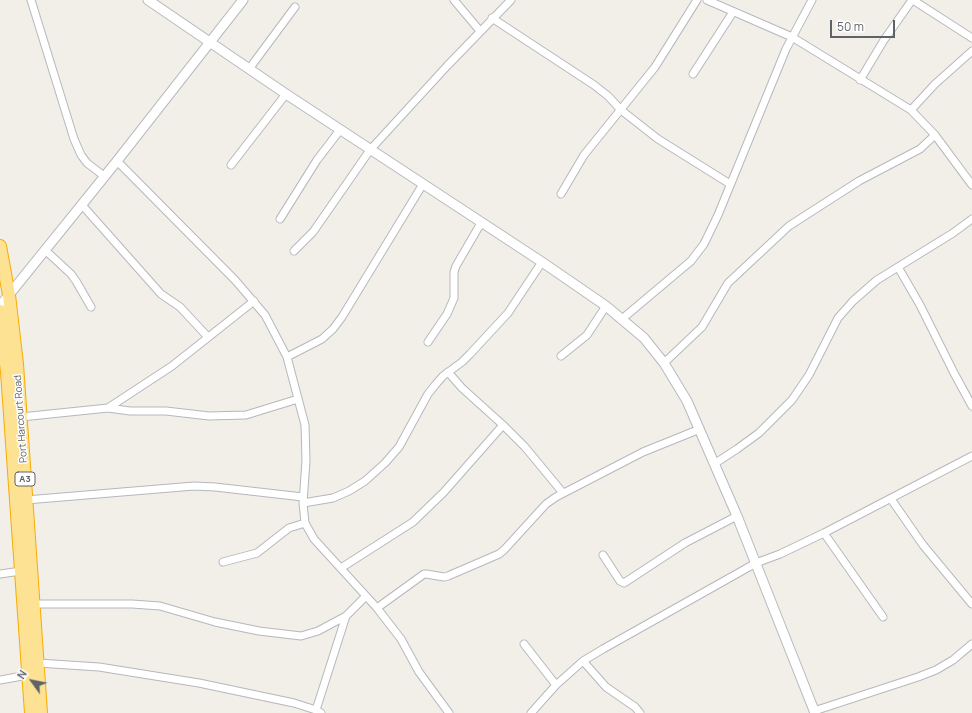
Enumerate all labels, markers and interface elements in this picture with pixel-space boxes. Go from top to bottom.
scale bar [832,12,897,38]
text: 50 m [837,18,864,35]
street label: Port Harcourt Road [12,375,30,463]
road number: A3 [15,472,35,486]
north arrow [12,661,52,701]
text: N [13,667,30,682]

